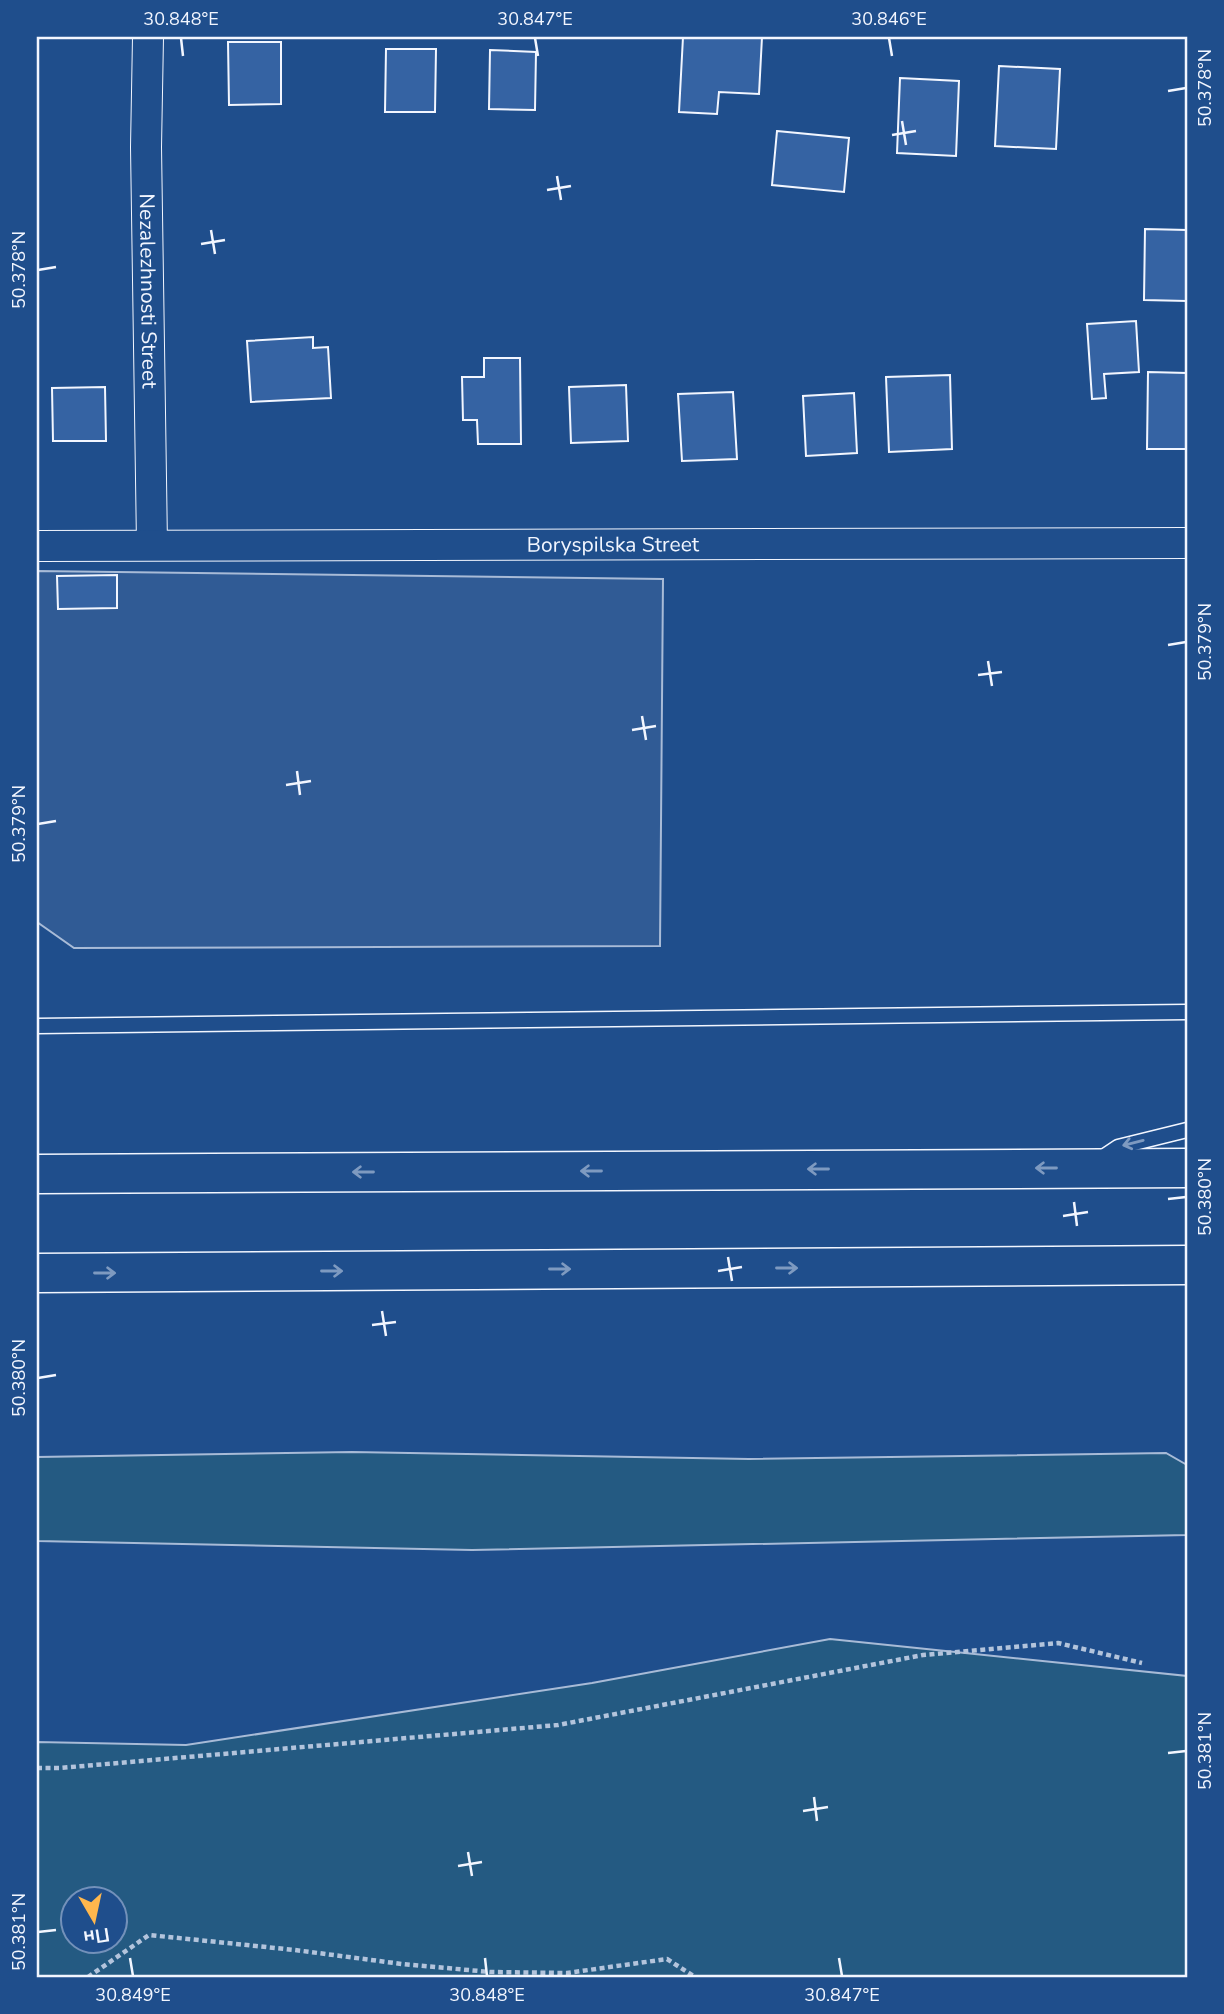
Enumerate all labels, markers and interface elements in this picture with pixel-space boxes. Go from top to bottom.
text: 30.848°E [143,7,219,31]
text: 30.847°E [497,7,573,31]
text: 30.846°E [851,7,927,31]
text: 50.378°N [1193,49,1217,127]
street label: Nezalezhnosti Street [133,193,164,389]
text: 50.378°N [7,231,31,309]
street label: Boryspilska Street [527,530,700,559]
text: 50.379°N [1193,603,1217,681]
text: 50.379°N [7,785,31,863]
one-way arrow [1122,1137,1145,1150]
text: 50.380°N [1193,1158,1217,1236]
one-way arrow [1034,1161,1057,1175]
one-way arrow [807,1162,830,1176]
one-way arrow [579,1164,602,1178]
one-way arrow [352,1165,375,1179]
one-way arrow [776,1261,799,1275]
one-way arrow [548,1262,571,1276]
one-way arrow [321,1264,344,1278]
one-way arrow [93,1266,116,1280]
text: 50.380°N [7,1339,31,1417]
text: 50.381°N [1193,1712,1217,1790]
north arrow [60,1884,130,1954]
text: 50.381°N [7,1893,31,1971]
text: Пн [82,1921,111,1951]
text: 30.849°E [95,1983,171,2007]
text: 30.848°E [449,1983,525,2007]
text: 30.847°E [804,1983,880,2007]

